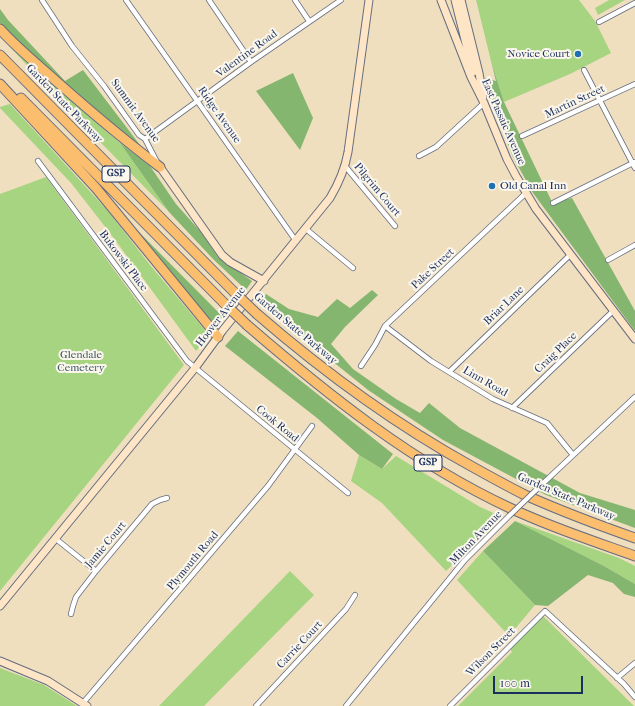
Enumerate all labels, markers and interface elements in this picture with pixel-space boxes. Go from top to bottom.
street label: Valentine Road [214,27,280,81]
place label: Novice Court [507,47,570,61]
marker: Novice Court [573,49,583,59]
street label: Garden State Parkway [23,62,105,146]
street label: Summit Avenue [108,77,162,145]
street label: East Passaic Avenue [478,77,528,167]
street label: Martin Street [543,82,607,122]
street label: Ridge Avenue [195,84,243,146]
street label: Pilgrim Court [351,160,403,220]
road number: GSP [102,166,130,182]
place label: Old Canal Inn [500,179,566,193]
marker: Old Canal Inn [487,181,497,191]
street label: Bukowski Place [96,228,150,294]
street label: Pake Street [409,246,457,292]
street label: Hoover Avenue [193,284,249,350]
street label: Briar Lane [481,284,527,328]
street label: Garden State Parkway [251,290,339,368]
street label: Craig Place [532,330,580,376]
park label: Glendale Cemetery [57,348,105,374]
street label: Linn Road [460,364,510,400]
street label: Cook Road [253,403,301,445]
road number: GSP [414,455,442,471]
street label: Garden State Parkway [515,470,617,524]
street label: Milton Avenue [447,508,505,568]
street label: Jamie Court [83,519,129,571]
street label: Plymouth Road [164,529,222,593]
street label: Carrie Court [275,618,325,672]
street label: Wilson Street [464,625,518,679]
scale bar [495,668,585,694]
text: 100 m [500,676,530,690]

